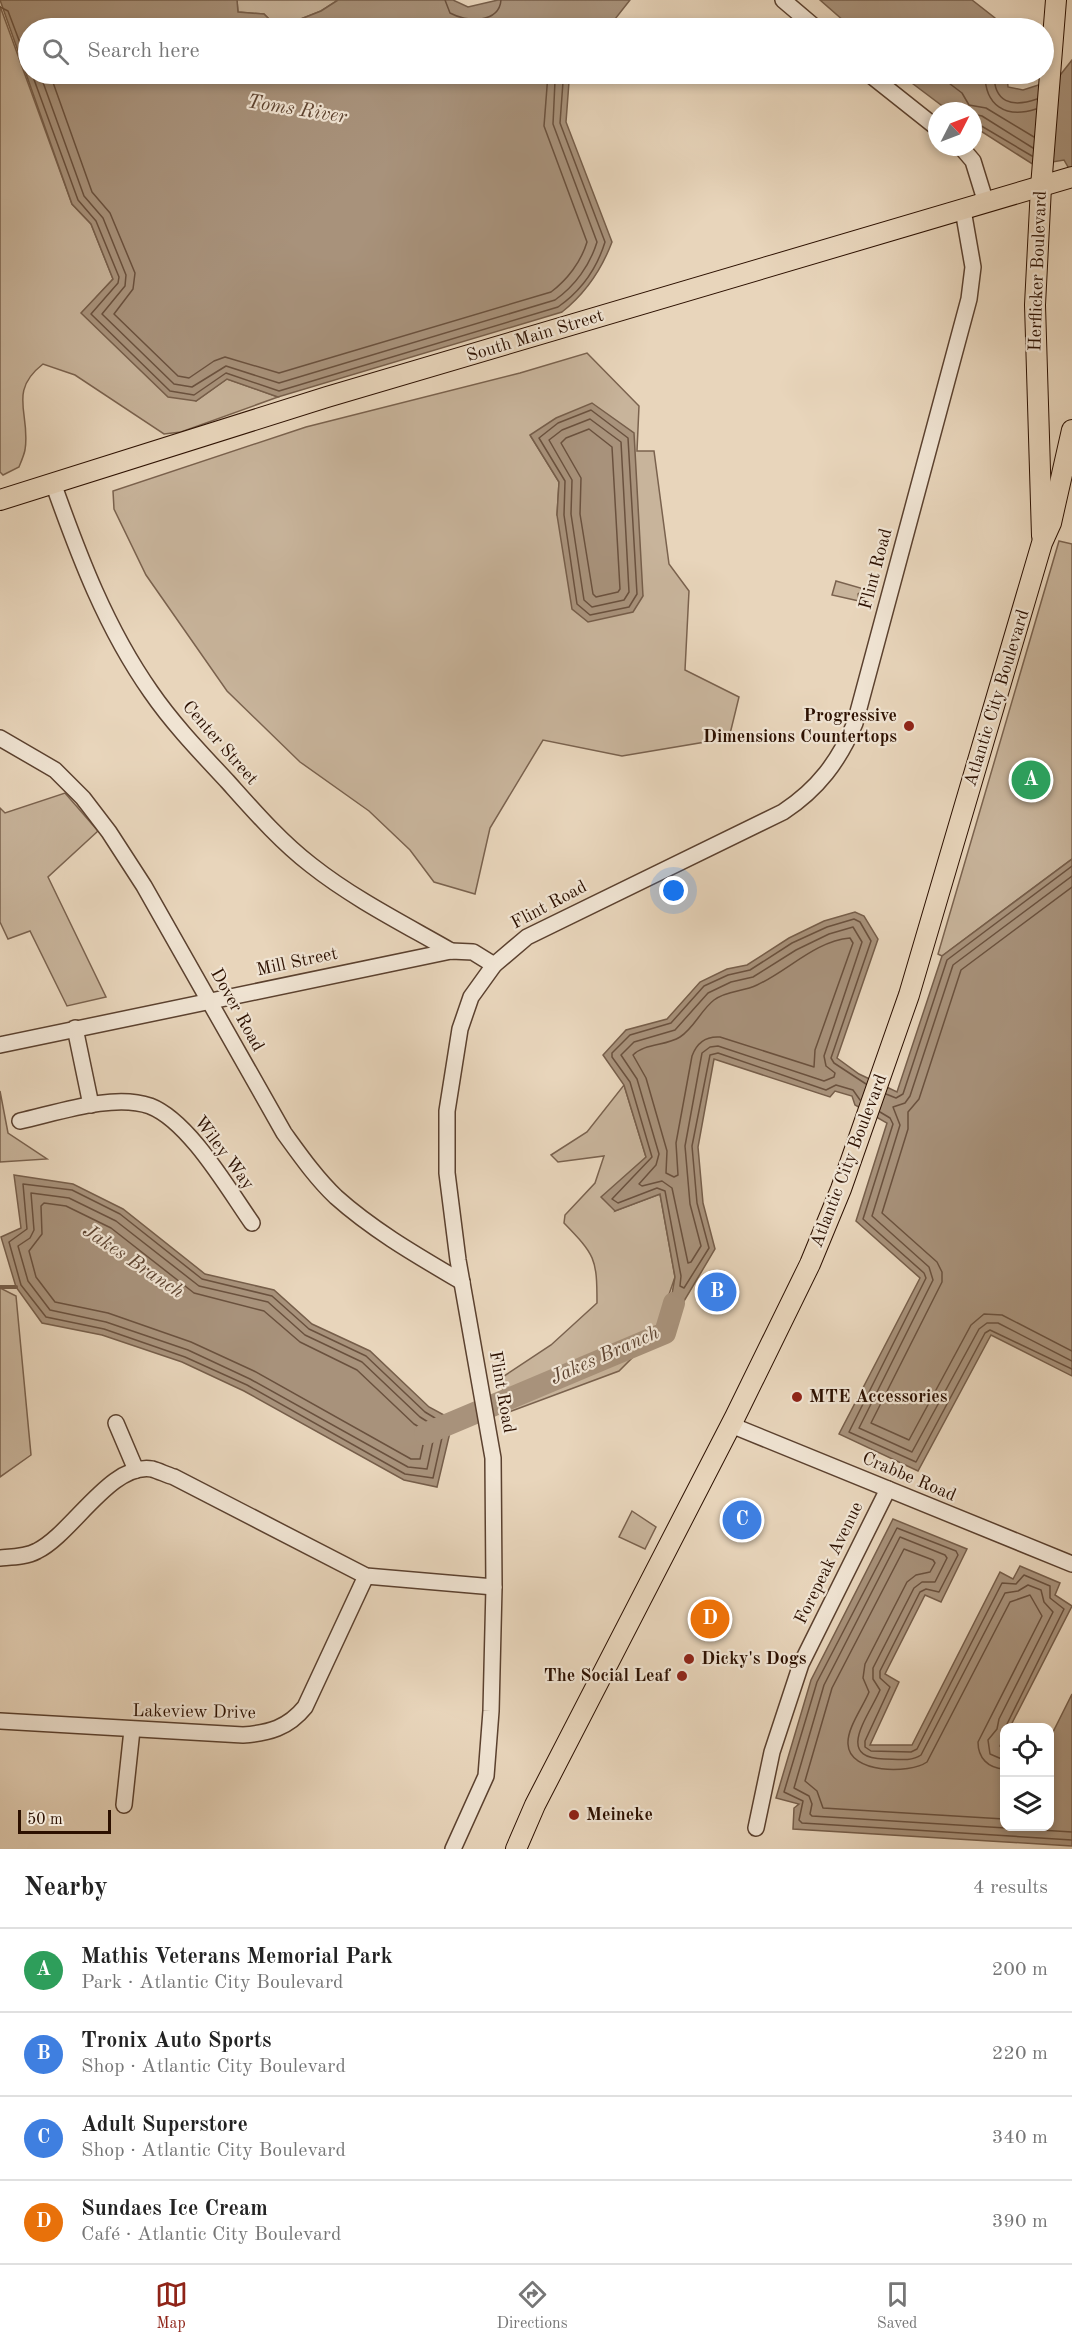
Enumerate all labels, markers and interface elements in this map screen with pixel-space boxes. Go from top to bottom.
search box [18,18,1054,84]
icon: search [39,35,72,68]
text: Search here [87,40,200,62]
water label: Toms River [246,92,349,128]
north arrow [928,102,982,156]
street label: Herflicker Boulevard [1026,190,1050,352]
street label: South Main Street [464,307,606,365]
street label: Flint Road [857,527,895,611]
street label: Atlantic City Boulevard [960,607,1034,789]
street label: Center Street [179,698,261,788]
place label: Progressive Dimensions Countertops [703,707,897,746]
marker: Progressive Dimensions Countertops [902,719,916,733]
pin: A [1012,758,1050,802]
your location [659,876,688,905]
street label: Flint Road [508,878,590,932]
street label: Mill Street [255,945,339,979]
street label: Dover Road [207,966,267,1054]
street label: Atlantic City Boulevard [808,1072,890,1250]
street label: Wiley Way [191,1113,258,1193]
water label: Jakes Branch [79,1221,187,1303]
pin: B [698,1270,736,1314]
water label: Jakes Branch [548,1323,662,1389]
street label: Flint Road [486,1350,518,1434]
place label: MTE Accessories [809,1388,948,1406]
marker: MTE Accessories [790,1390,804,1404]
street label: Crabbe Road [859,1449,959,1505]
pin: C [722,1498,762,1543]
street label: Forepeak Avenue [792,1499,866,1627]
pin: D [690,1596,730,1642]
place label: Dicky's Dogs [701,1650,807,1668]
marker: Dicky's Dogs [682,1652,696,1666]
place label: The Social Leaf [544,1667,672,1685]
marker: The Social Leaf [675,1669,689,1683]
street label: Lakeview Drive [132,1702,256,1722]
map controls [1000,1723,1054,1831]
button: locate [1000,1723,1054,1777]
button: layers [1000,1777,1054,1831]
place label: Meineke [586,1806,653,1824]
scale bar [18,1807,111,1834]
marker: Meineke [567,1808,581,1822]
text: 50 m [27,1812,63,1828]
text: Nearby [24,1875,108,1901]
text: 4 results [973,1878,1048,1898]
text: Mathis Veterans Memorial Park [81,1946,393,1968]
text: A [36,1960,51,1980]
text: 200 m [992,1960,1048,1980]
text: Park · Atlantic City Boulevard [81,1973,344,1993]
text: Tronix Auto Sports [81,2030,271,2052]
text: B [36,2044,51,2064]
text: 220 m [992,2044,1048,2064]
text: Shop · Atlantic City Boulevard [81,2057,346,2077]
text: Adult Superstore [81,2114,248,2136]
text: C [37,2128,50,2148]
text: 340 m [992,2128,1048,2148]
text: Shop · Atlantic City Boulevard [81,2141,346,2161]
text: Sundaes Ice Cream [81,2198,268,2220]
text: D [36,2212,51,2232]
text: 390 m [992,2212,1048,2232]
text: Café · Atlantic City Boulevard [81,2225,341,2245]
tab: Map [155,2278,188,2334]
tab: Directions [497,2278,568,2334]
tab: Saved [877,2278,917,2334]

